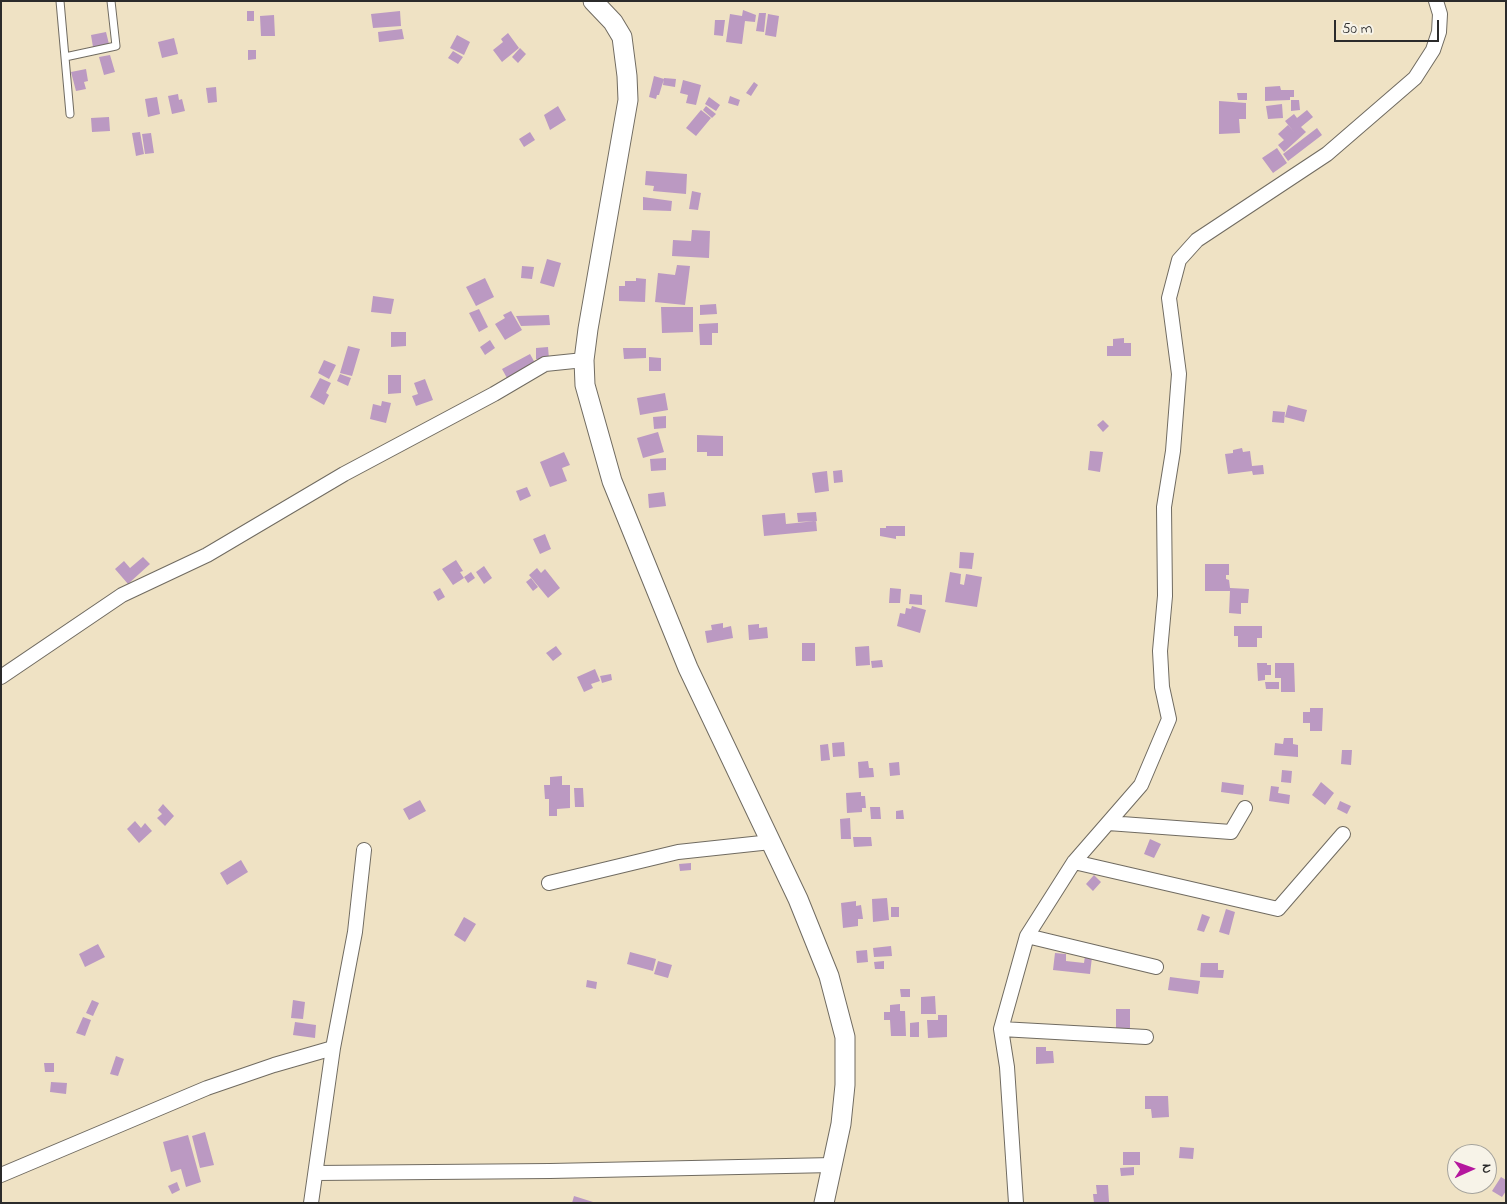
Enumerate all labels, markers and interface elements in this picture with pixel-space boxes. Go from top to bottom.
scale bar [1337,10,1442,42]
text: 50 m [1342,18,1372,40]
north arrow [1447,1144,1497,1194]
text: N [1476,1163,1497,1174]

